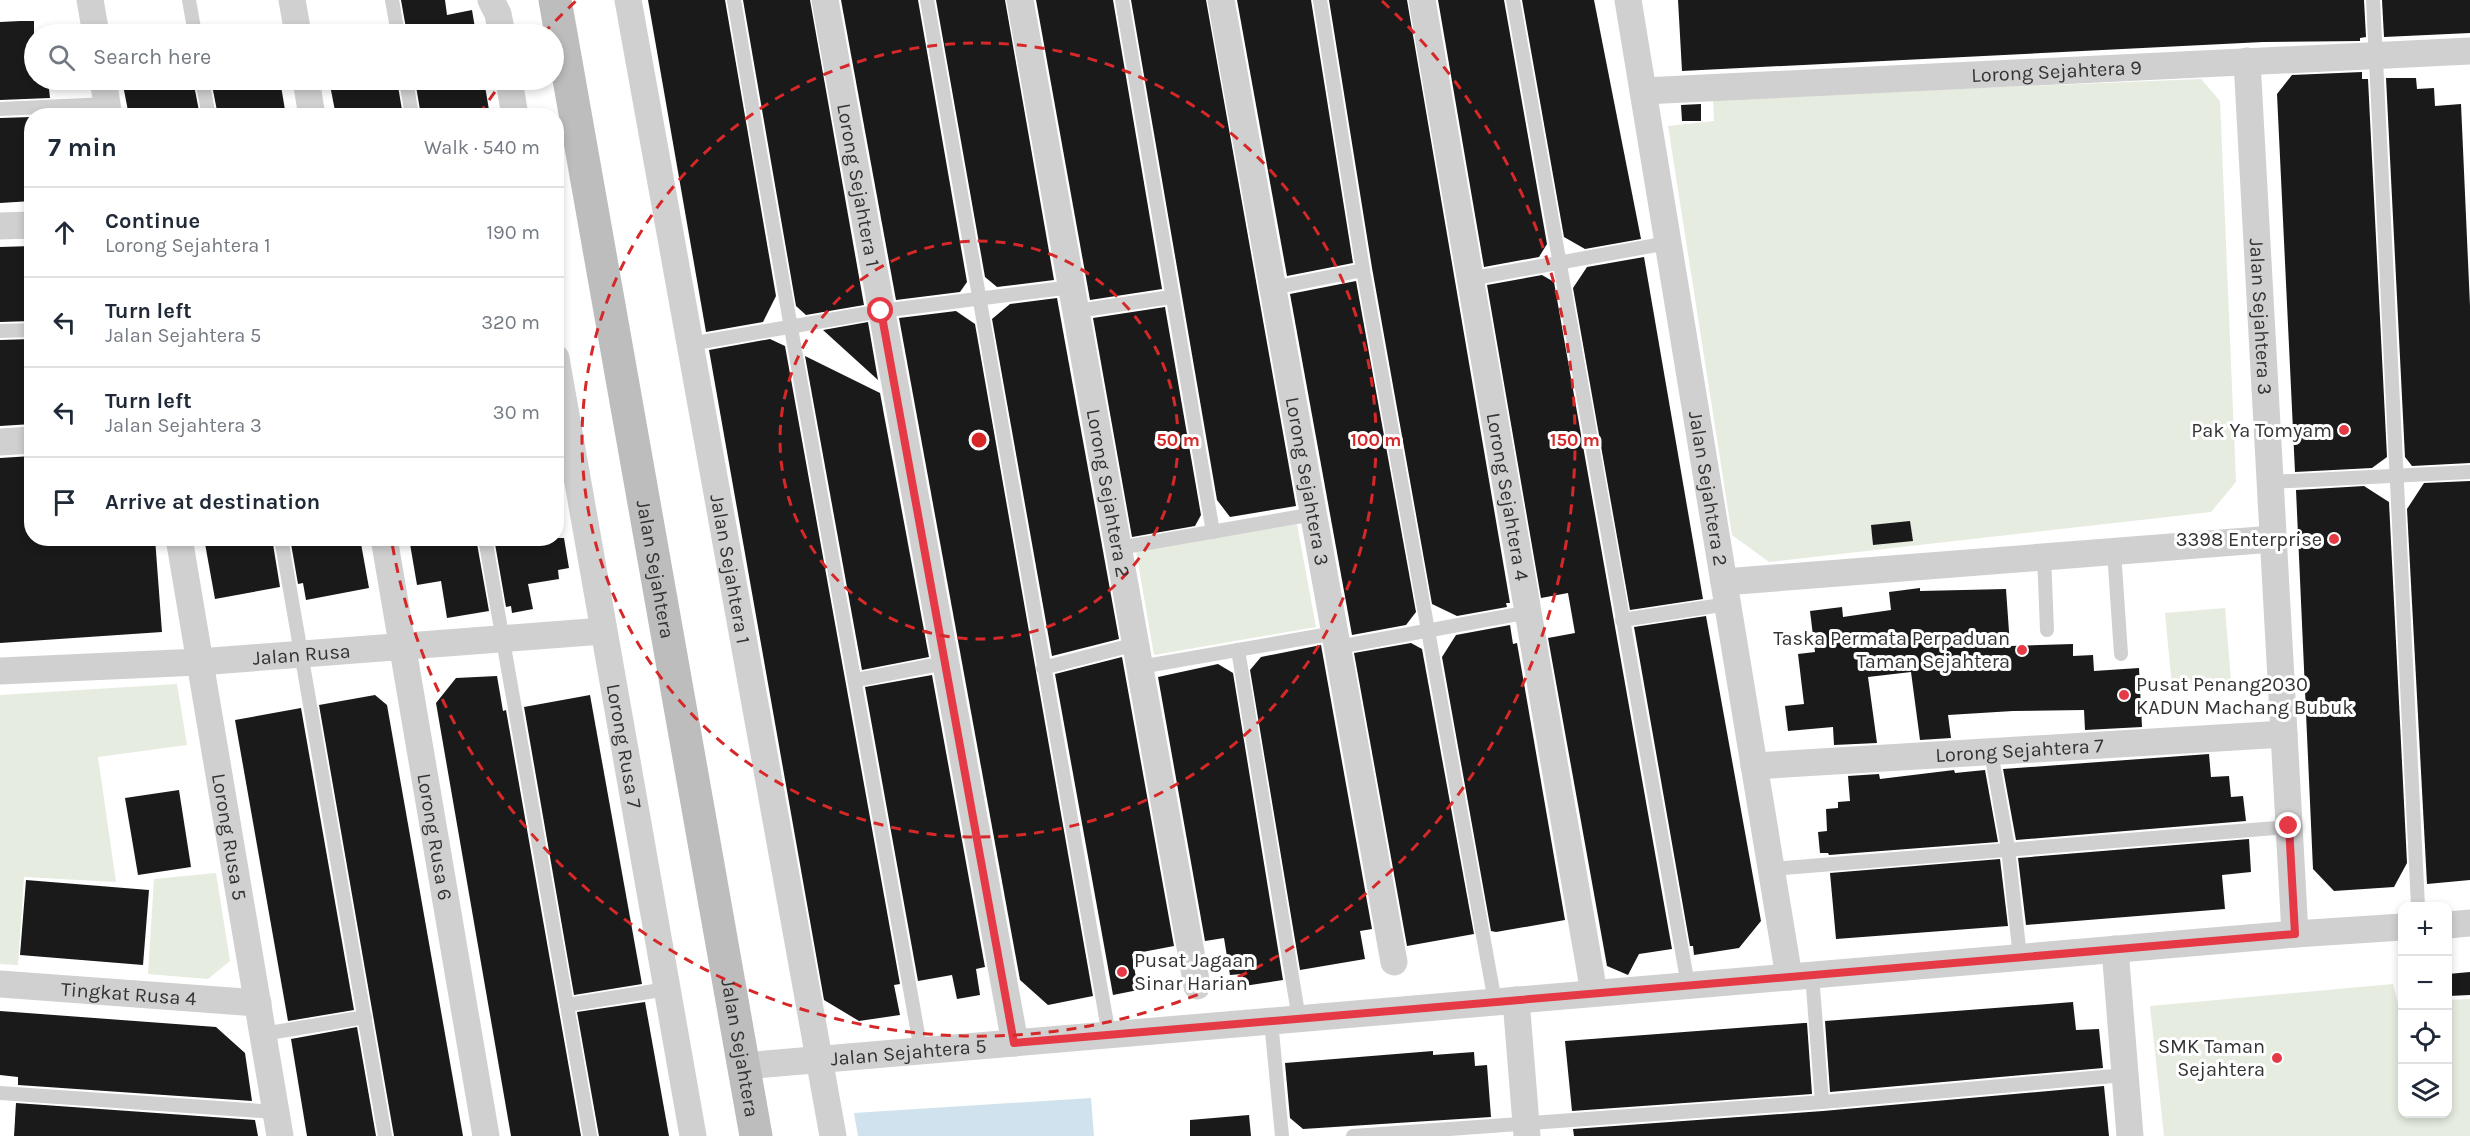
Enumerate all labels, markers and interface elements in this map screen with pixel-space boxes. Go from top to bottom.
search box [24,24,564,90]
icon: search [45,41,78,74]
text: Search here [93,44,211,70]
street label: Lorong Sejahtera 9 [1971,55,2142,87]
street label: Lorong Sejahtera 1 [833,101,885,269]
text: 7 min [48,132,117,163]
text: Walk · 540 m [424,136,540,159]
text: Continue [105,208,200,234]
icon: ahead [48,216,81,249]
text: 190 m [486,221,540,244]
text: Lorong Sejahtera 1 [105,234,271,257]
street label: Jalan Sejahtera 3 [2245,238,2277,396]
route start [867,297,893,323]
text: Turn left [105,298,192,324]
icon: left [48,306,81,339]
text: 320 m [481,311,540,334]
text: Jalan Sejahtera 5 [105,324,261,347]
text: Turn left [105,388,192,414]
street label: Lorong Sejahtera 3 [1281,395,1334,567]
icon: left [48,396,81,429]
text: 30 m [493,401,540,424]
street label: Lorong Sejahtera 2 [1082,407,1135,579]
street label: Jalan Sejahtera 2 [1684,409,1733,568]
street label: Lorong Sejahtera 4 [1482,411,1534,582]
text: Jalan Sejahtera 3 [105,414,262,437]
place label: Pak Ya Tomyam [2191,419,2332,442]
marker: Pak Ya Tomyam [2337,423,2351,437]
text: 50 m [1156,429,1200,451]
text: 100 m [1351,429,1401,451]
text: 150 m [1550,429,1600,451]
centre of rings [969,430,989,450]
icon: arrive [48,486,81,519]
text: Arrive at destination [105,489,320,515]
street label: Jalan Sejahtera 1 [706,492,755,646]
street label: Jalan Sejahtera [632,498,679,640]
place label: 3398 Enterprise [2176,528,2322,551]
marker: 3398 Enterprise [2327,532,2341,546]
place label: Taska Permata Perpaduan Taman Sejahtera [1773,627,2010,673]
street label: Jalan Rusa [252,639,351,669]
marker: Taska Permata Perpaduan Taman Sejahtera [2015,643,2029,657]
place label: Pusat Penang2030 KADUN Machang Bubuk [2136,673,2354,719]
street label: Lorong Rusa 7 [602,682,647,811]
marker: Pusat Penang2030 KADUN Machang Bubuk [2117,688,2131,702]
street label: Lorong Sejahtera 7 [1935,733,2105,767]
street label: Lorong Rusa 5 [207,771,252,902]
street label: Lorong Rusa 6 [413,771,457,902]
route end [2275,812,2301,838]
map controls [2398,902,2452,1118]
button: + [2398,902,2452,956]
place label: Pusat Jagaan Sinar Harian [1134,949,1255,995]
button: − [2398,956,2452,1010]
marker: Pusat Jagaan Sinar Harian [1115,965,1129,979]
street label: Tingkat Rusa 4 [60,977,197,1010]
street label: Jalan Sejahtera [717,977,764,1119]
button: locate [2398,1010,2452,1064]
street label: Jalan Sejahtera 5 [830,1034,987,1070]
place label: SMK Taman Sejahtera [2158,1035,2265,1081]
marker: SMK Taman Sejahtera [2270,1051,2284,1065]
button: layers [2398,1064,2452,1118]

